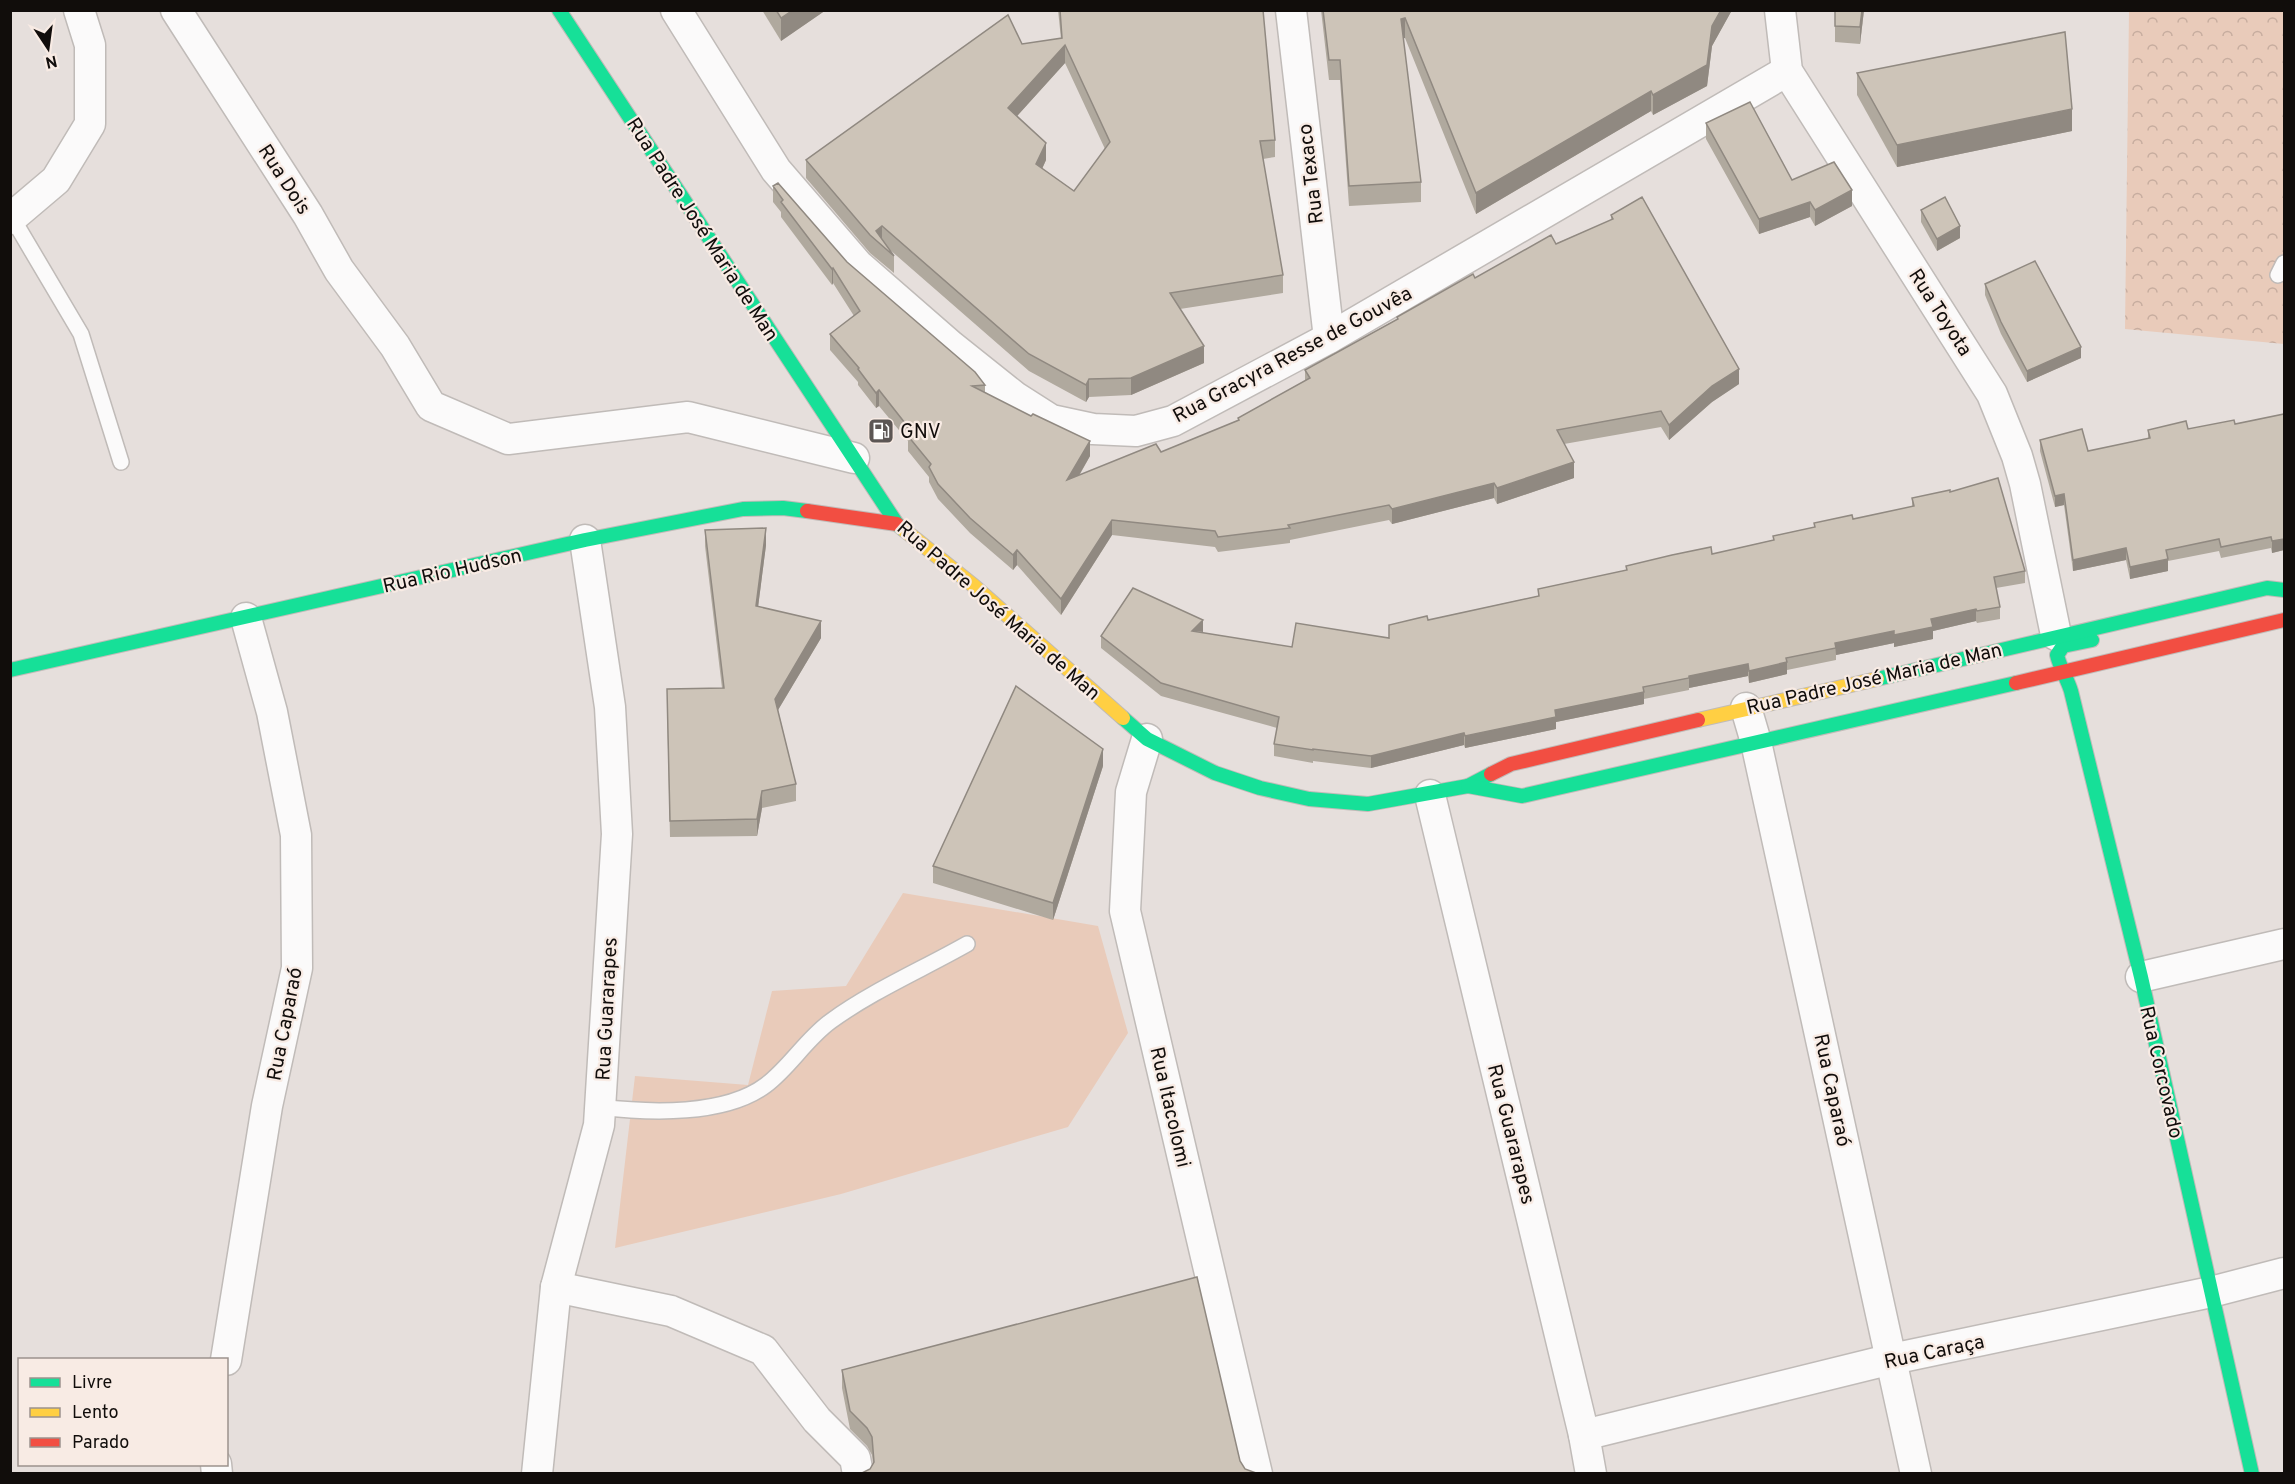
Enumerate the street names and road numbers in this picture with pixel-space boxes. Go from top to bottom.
street label: Rua Padre José Maria de Man [619,113,783,347]
street label: Rua Texaco [1293,122,1331,225]
street label: Rua Dois [251,140,316,220]
street label: Rua Toyota [1901,264,1977,362]
street label: Rua Gracyra Resse de Gouvêa [1169,282,1417,430]
street label: Rua Padre José Maria de Man [890,516,1105,707]
street label: Rua Rio Hudson [380,543,524,601]
street label: Rua Padre José Maria de Man [1744,638,2005,722]
street label: Rua Guararapes [591,937,625,1081]
street label: Rua Caparaó [262,965,310,1083]
street label: Rua Corcovado [2132,1004,2188,1141]
street label: Rua Caparaó [1806,1031,1856,1149]
street label: Rua Itacolomi [1143,1045,1196,1170]
street label: Rua Guararapes [1480,1062,1540,1207]
street label: Rua Caraça [1882,1330,1987,1376]

